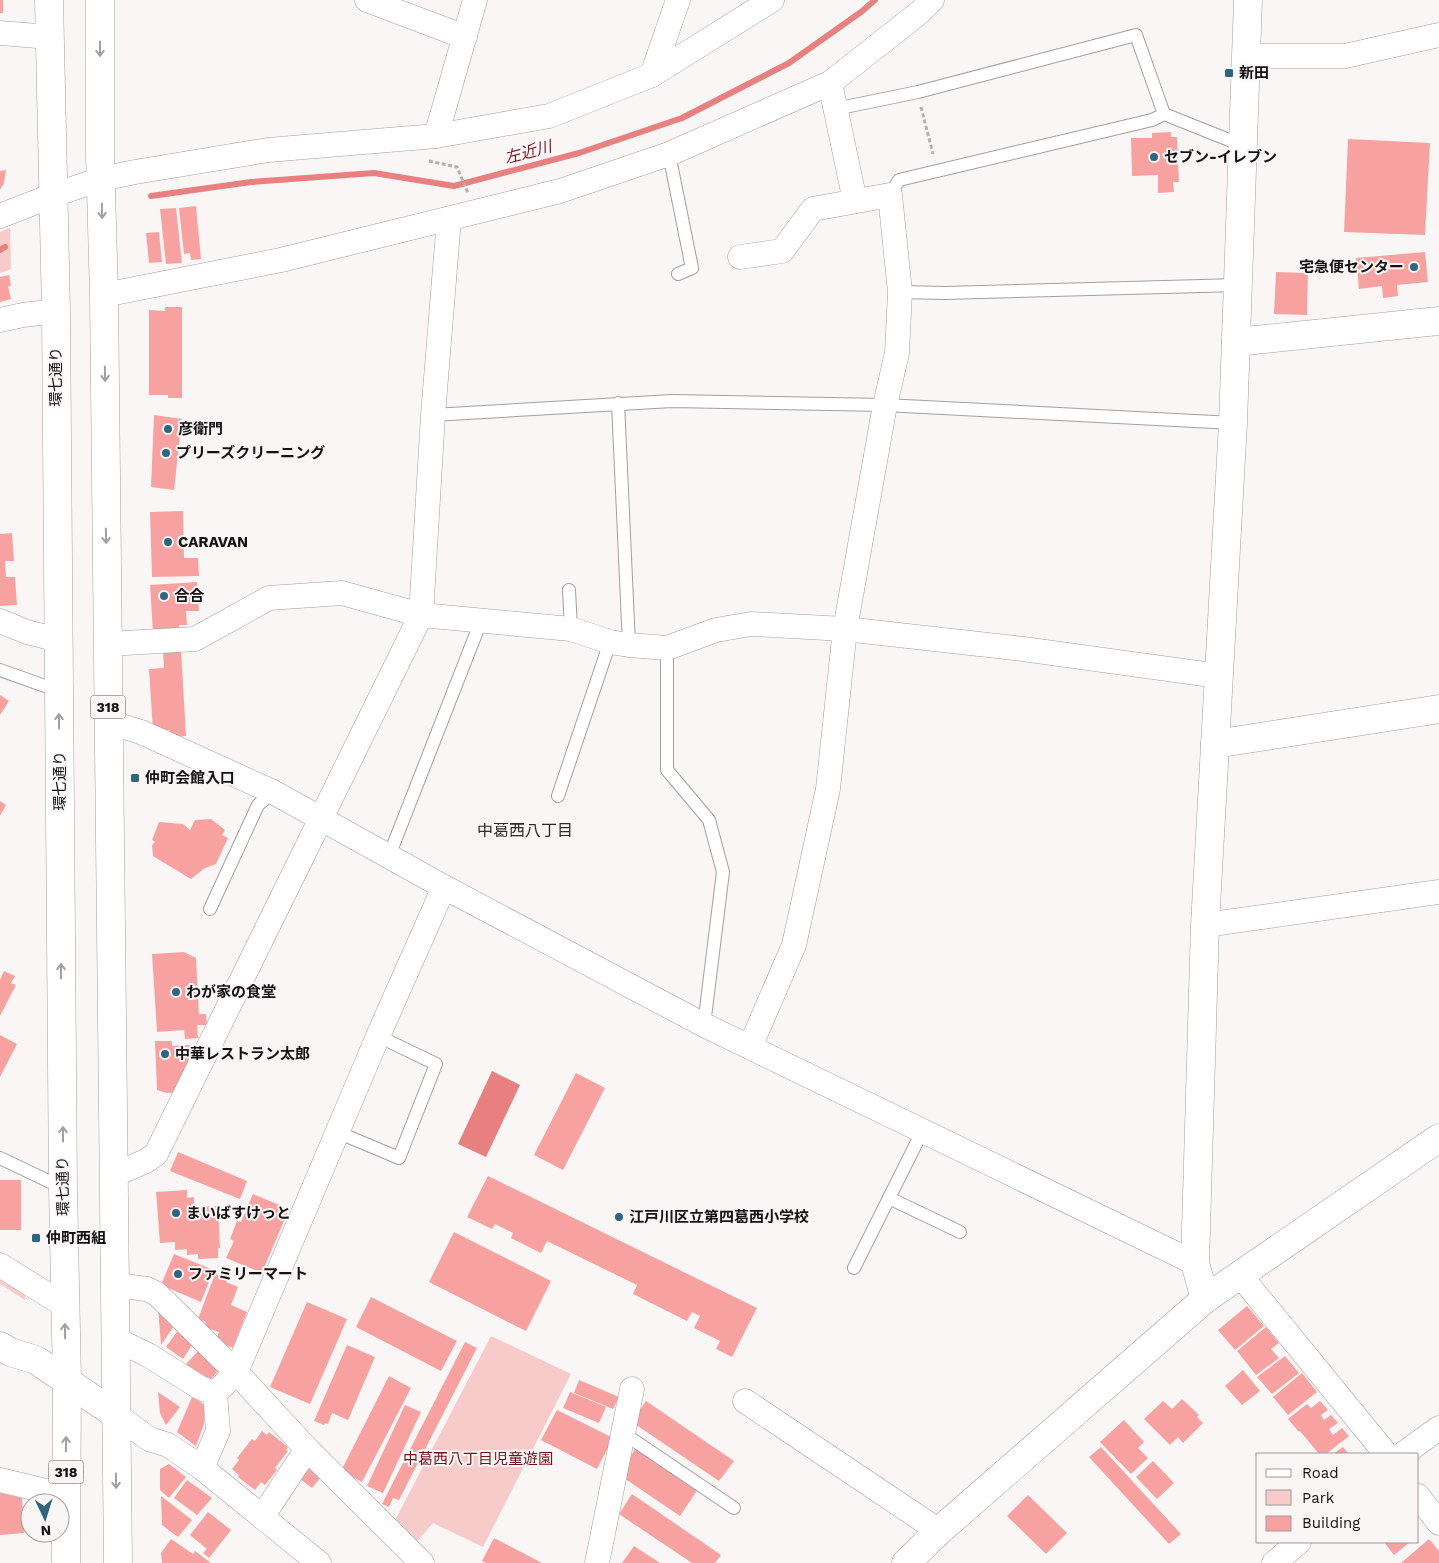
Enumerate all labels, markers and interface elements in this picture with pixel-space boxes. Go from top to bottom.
one-way arrow [95,40,105,56]
place label: 新田 [1239,64,1269,82]
marker: 新田 [1223,67,1235,79]
water label: 左近川 [502,136,556,167]
place label: セブン-イレブン [1164,148,1277,166]
marker: セブン-イレブン [1148,151,1160,163]
one-way arrow [97,203,106,219]
place label: 宅急便センター [1299,258,1404,276]
marker: 宅急便センター [1408,261,1420,273]
street label: 環七通り [47,347,65,407]
one-way arrow [100,365,109,381]
place label: 彦衛門 [178,420,223,438]
marker: 彦衛門 [162,423,174,435]
place label: プリーズクリーニング [176,444,325,462]
marker: プリーズクリーニング [160,447,172,459]
one-way arrow [102,528,111,544]
place label: CARAVAN [178,533,248,551]
marker: CARAVAN [162,536,174,548]
place label: 合合 [174,587,205,605]
marker: 合合 [158,590,170,602]
road number: 318 [90,696,126,719]
one-way arrow [54,714,64,730]
street label: 環七通り [51,751,69,811]
place label: 仲町会館入口 [145,769,235,787]
marker: 仲町会館入口 [129,772,141,784]
district label: 中葛西八丁目 [477,821,573,840]
one-way arrow [56,964,66,980]
place label: わが家の食堂 [186,983,276,1001]
marker: わが家の食堂 [170,986,182,998]
place label: 中華レストラン太郎 [175,1045,310,1063]
marker: 中華レストラン太郎 [159,1048,171,1060]
one-way arrow [58,1126,67,1142]
street label: 環七通り [53,1156,73,1216]
place label: まいばすけっと [186,1204,291,1222]
marker: まいばすけっと [170,1207,182,1219]
place label: 江戸川区立第四葛西小学校 [629,1208,809,1226]
marker: 江戸川区立第四葛西小学校 [613,1211,625,1223]
place label: 仲町西組 [46,1229,106,1247]
marker: 仲町西組 [30,1232,42,1244]
place label: ファミリーマート [188,1265,308,1283]
marker: ファミリーマート [172,1268,184,1280]
one-way arrow [60,1324,70,1340]
one-way arrow [61,1437,71,1453]
park label: 中葛西八丁目児童遊園 [403,1450,553,1468]
legend [1256,1453,1419,1543]
road number: 318 [48,1460,84,1484]
text: Road [1302,1464,1339,1482]
one-way arrow [111,1472,121,1488]
text: Park [1302,1489,1335,1507]
north arrow [20,1493,70,1543]
text: Building [1302,1514,1360,1532]
text: N [40,1523,52,1539]

